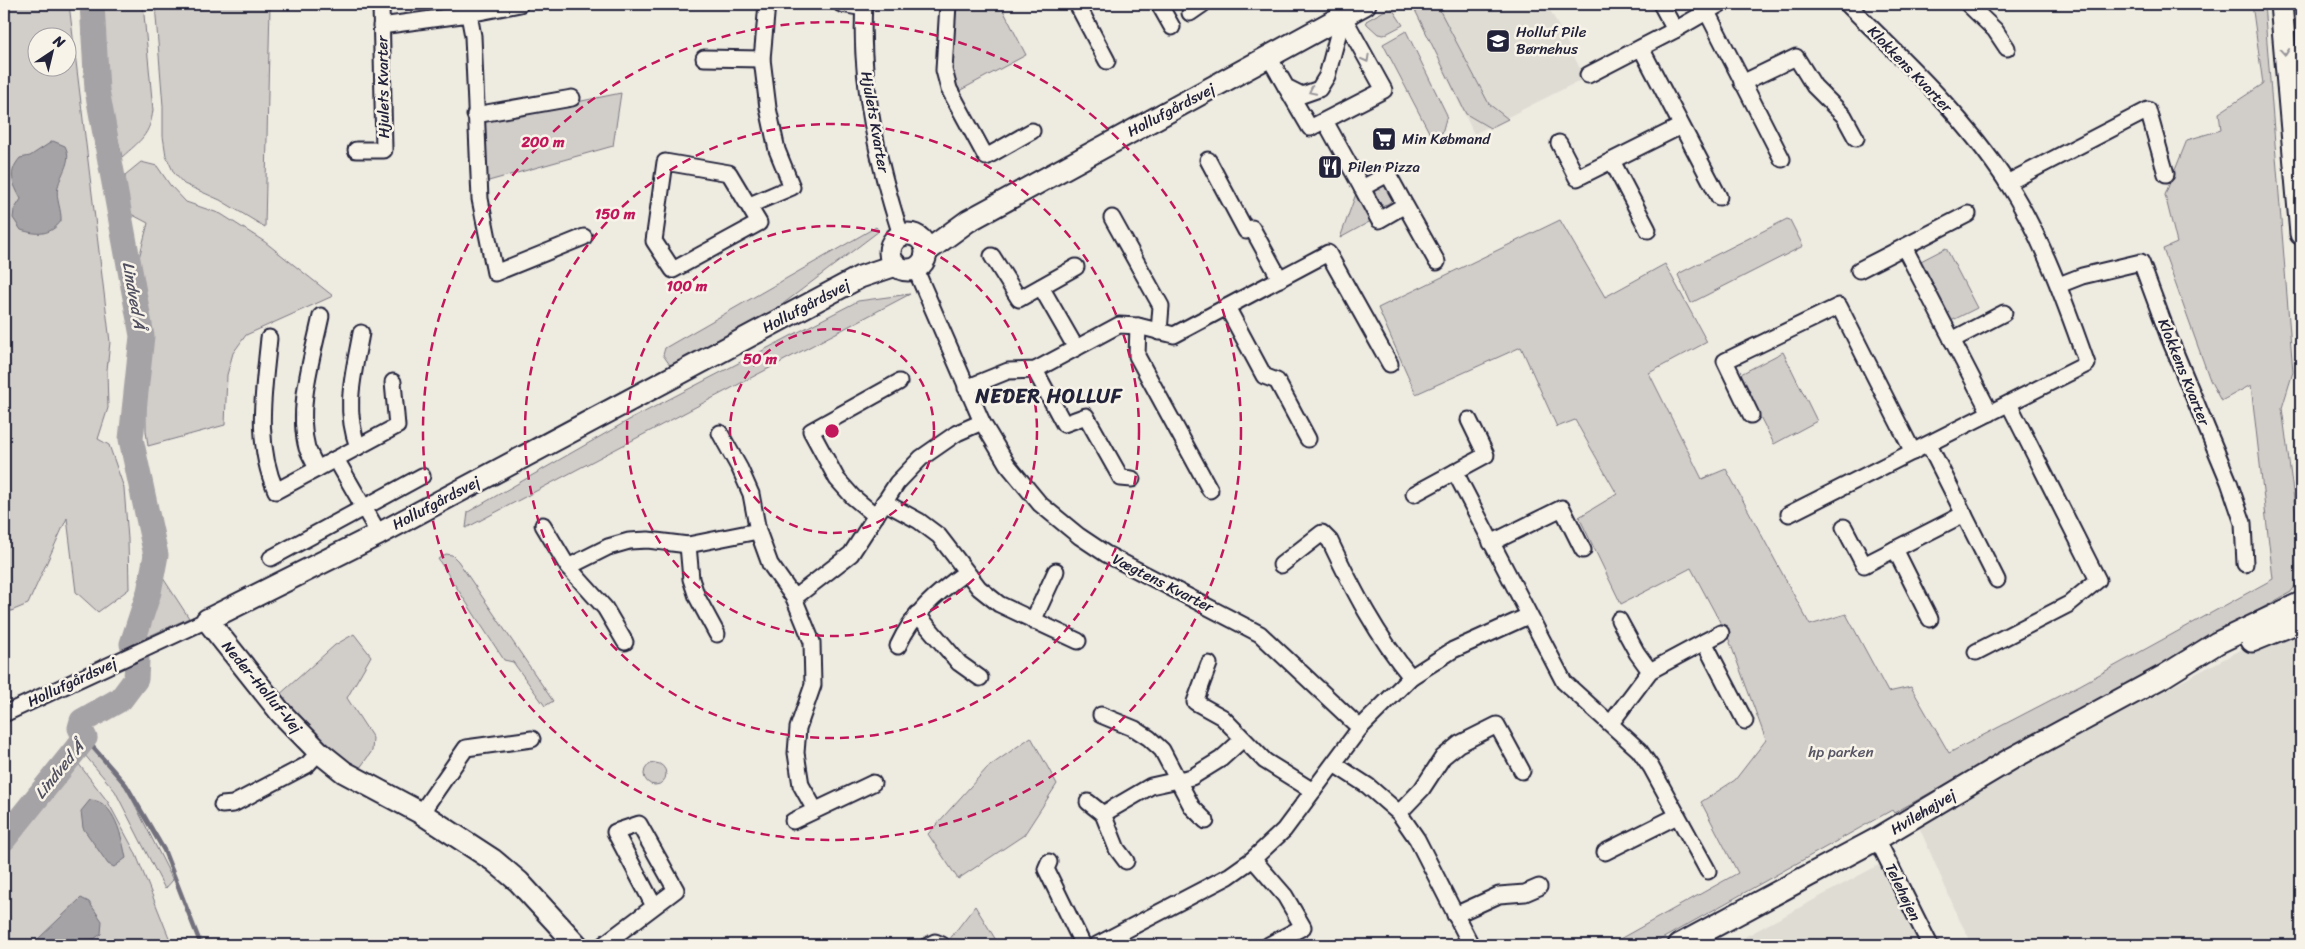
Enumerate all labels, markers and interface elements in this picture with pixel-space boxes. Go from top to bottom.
place label: Holluf Pile Børnehus [1516,19,1587,62]
street label: Klokkens Kvarter [1861,19,1959,120]
north arrow [28,28,78,78]
text: N [47,28,71,55]
school or university icon: Holluf Pile Børnehus [1485,28,1511,54]
street label: Hjulets Kvarter [369,35,397,139]
one-way arrow [2280,49,2291,57]
one-way arrow [1360,53,1370,62]
street label: Hjulets Kvarter [853,69,897,176]
street label: Hollufgårdsvej [1122,76,1220,144]
one-way arrow [1309,84,1318,94]
supermarket icon: Min Købmand [1371,126,1397,152]
place label: Min Købmand [1402,126,1491,152]
text: 200 m [520,129,565,155]
restaurant icon: Pilen Pizza [1317,154,1343,180]
place label: Pilen Pizza [1348,154,1420,180]
text: 150 m [595,201,636,227]
water label: Lindved Å [114,259,155,335]
street label: Hollufgårdsvej [757,272,855,340]
text: 100 m [667,273,708,299]
street label: Klokkens Kvarter [2151,314,2218,430]
text: 50 m [743,346,778,372]
district label: NEDER HOLLUF [974,379,1123,414]
centre of rings [823,422,841,440]
street label: Hollufgårdsvej [387,469,485,537]
street label: Vægtens Kvarter [1108,546,1219,620]
street label: Neder-Holluf-Vej [215,635,309,740]
street label: Hollufgårdsvej [23,650,122,714]
water label: Lindved Å [26,731,94,805]
park label: hp parken [1807,739,1874,765]
street label: Hvilehøjvej [1885,782,1961,842]
street label: Telehøjen [1878,858,1928,926]

